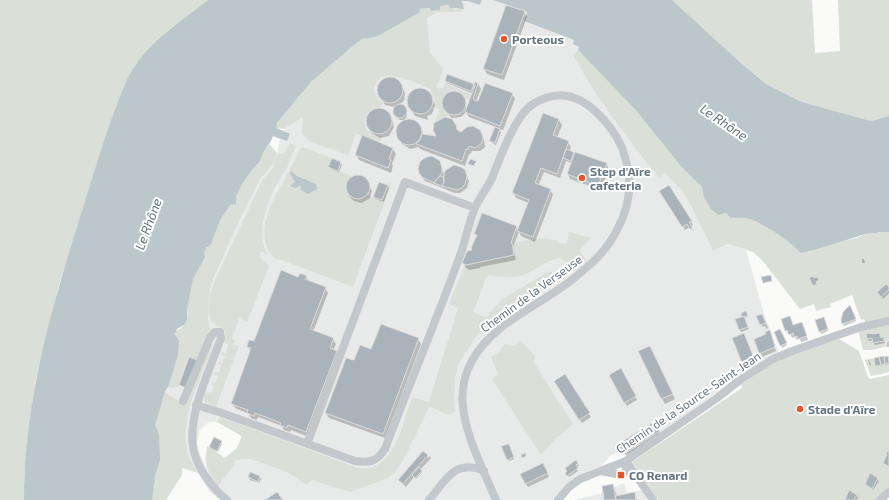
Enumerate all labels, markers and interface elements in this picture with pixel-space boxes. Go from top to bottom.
place label: Porteous [512,32,564,46]
marker: Porteous [499,34,509,44]
water label: Le Rhône [697,100,751,144]
place label: Step d'Aïre cafeteria [590,164,651,192]
marker: Step d'Aïre cafeteria [577,173,587,183]
water label: Le Rhône [131,196,165,252]
street label: Chemin de la Verseuse [478,251,584,335]
street label: Chemin de la Source-Saint-Jean [613,348,763,456]
place label: Stade d'Aïre [808,402,876,416]
marker: Stade d'Aïre [795,404,805,414]
place label: CO Renard [629,468,688,482]
marker: CO Renard [616,470,626,480]

